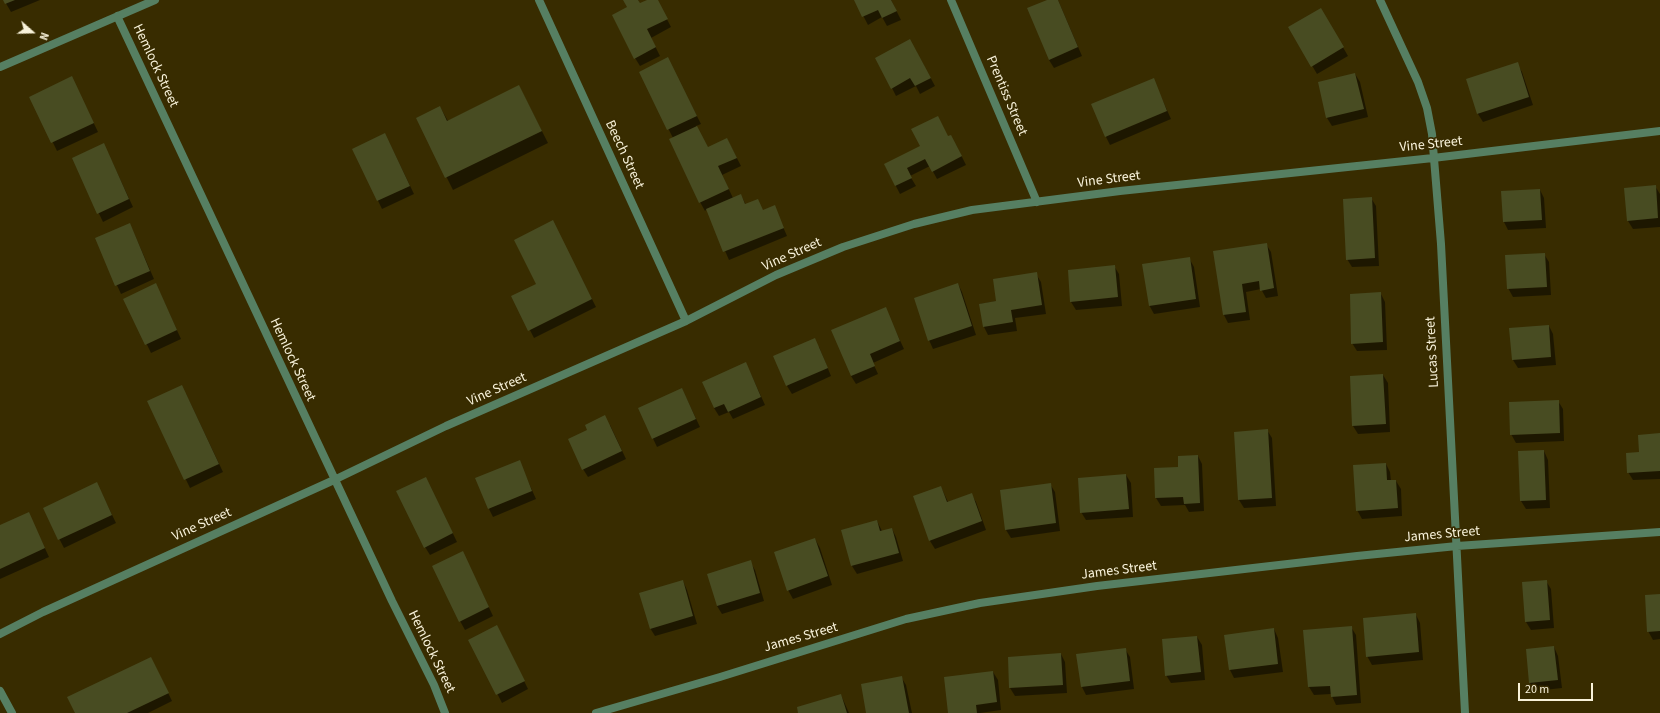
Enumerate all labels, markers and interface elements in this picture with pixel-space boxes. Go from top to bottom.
north arrow [12,12,52,52]
street label: Hemlock Street [128,22,182,110]
text: N [35,30,52,42]
street label: Prentiss Street [982,54,1030,138]
street label: Beech Street [601,118,647,192]
street label: Vine Street [1399,133,1463,157]
street label: Vine Street [1077,168,1141,192]
street label: Vine Street [760,234,824,276]
street label: Hemlock Street [265,316,319,404]
street label: Lucas Street [1423,316,1443,388]
street label: Vine Street [465,369,529,411]
street label: Vine Street [170,504,234,546]
street label: James Street [1403,523,1481,547]
street label: James Street [1080,558,1158,584]
street label: Hemlock Street [404,608,458,696]
street label: James Street [762,619,840,657]
scale bar [1520,675,1595,701]
text: 20 m [1525,681,1549,698]

